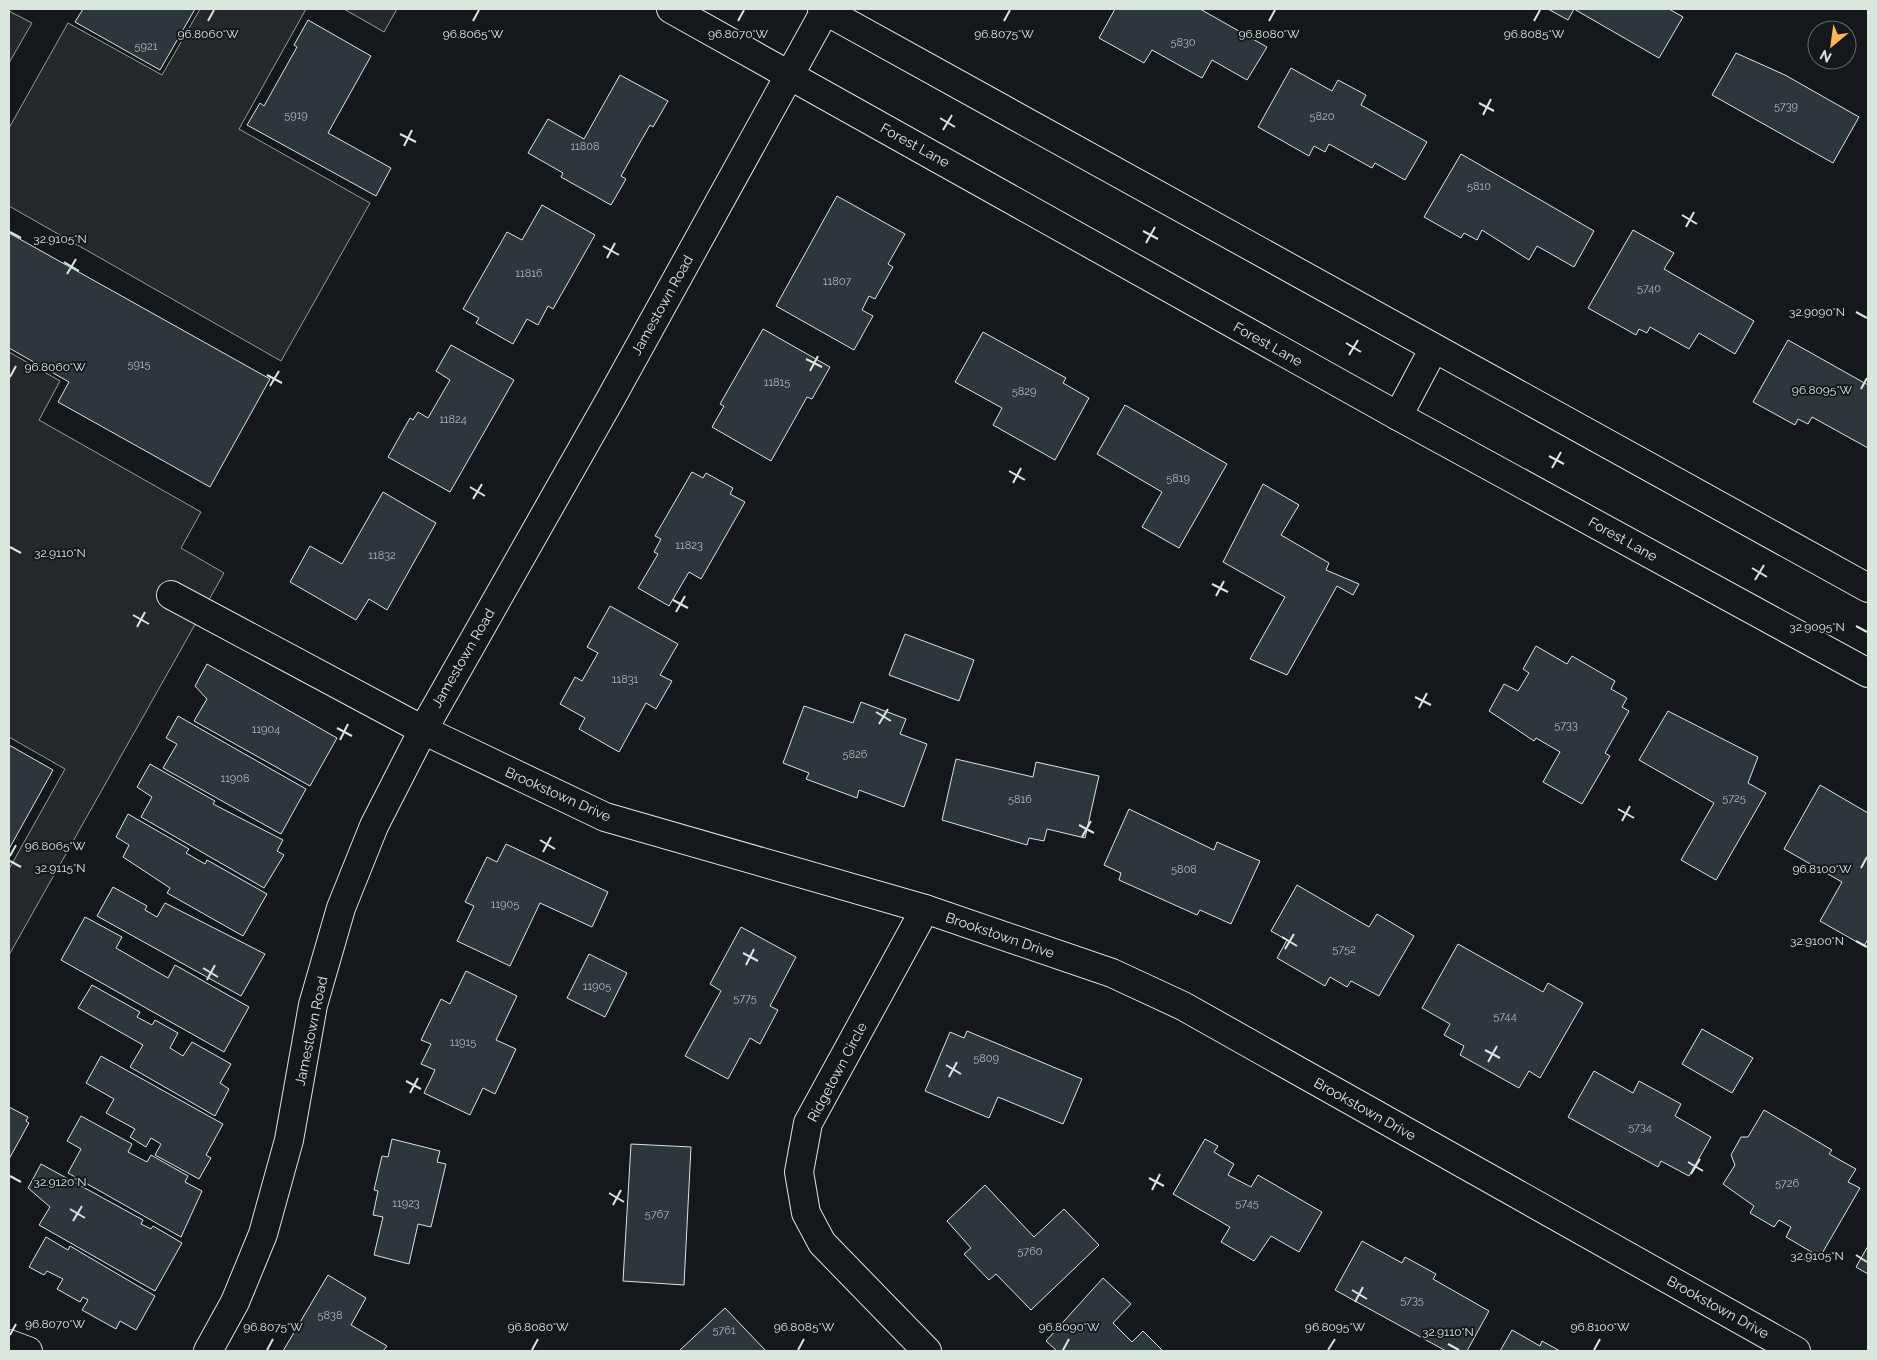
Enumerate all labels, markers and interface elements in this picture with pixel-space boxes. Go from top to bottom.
north arrow [1807,20,1857,70]
text: 96.8060°W [177,27,239,41]
text: 96.8065°W [443,27,504,41]
text: 96.8070°W [708,27,769,41]
text: 96.8075°W [974,27,1034,41]
text: 96.8080°W [1239,27,1300,41]
text: 96.8085°W [1504,27,1565,41]
house number: 5830 [1170,36,1196,49]
house number: 5921 [135,40,158,53]
text: N [1817,47,1834,66]
house number: 5739 [1774,100,1798,113]
house number: 5919 [284,109,308,122]
house number: 5820 [1310,110,1335,123]
street label: Forest Lane [878,120,952,170]
house number: 11808 [570,140,600,153]
house number: 5810 [1467,180,1491,193]
text: 32.9105°N [33,232,87,246]
street label: Jamestown Road [628,252,696,358]
house number: 11816 [515,267,543,280]
house number: 11807 [823,275,851,288]
house number: 5740 [1637,282,1661,295]
text: 32.9090°N [1789,305,1845,319]
street label: Forest Lane [1231,319,1305,369]
house number: 5915 [127,358,151,371]
text: 96.8060°W [24,360,86,374]
house number: 11815 [764,376,790,389]
text: 96.8095°W [1792,383,1853,397]
house number: 5829 [1012,385,1036,398]
house number: 11824 [439,413,467,426]
house number: 5819 [1166,472,1190,485]
street label: Forest Lane [1586,514,1660,564]
house number: 11823 [675,539,703,552]
text: 32.9110°N [34,546,86,560]
house number: 11832 [368,549,396,562]
street label: Jamestown Road [428,606,498,710]
text: 32.9095°N [1789,620,1845,634]
house number: 11831 [612,673,639,686]
house number: 5733 [1554,719,1578,732]
house number: 11904 [252,723,280,736]
house number: 5826 [843,748,868,761]
street label: Brookstown Drive [503,764,613,824]
house number: 11908 [220,772,250,785]
house number: 5725 [1722,792,1746,805]
house number: 5816 [1008,793,1032,806]
text: 96.8065°W [25,839,86,853]
text: 32.9115°N [34,861,86,875]
text: 96.8100°W [1793,862,1852,876]
house number: 5808 [1171,863,1197,876]
house number: 11905 [491,898,519,911]
street label: Brookstown Drive [943,909,1057,961]
text: 32.9100°N [1790,934,1844,948]
house number: 5752 [1332,943,1356,956]
street label: Jamestown Road [292,975,330,1087]
house number: 11905 [583,980,611,993]
house number: 5775 [733,992,757,1005]
house number: 5744 [1493,1010,1517,1023]
street label: Ridgetown Circle [804,1019,870,1125]
house number: 11915 [450,1036,476,1049]
house number: 5809 [973,1052,999,1065]
street label: Brookstown Drive [1311,1074,1419,1144]
house number: 5734 [1628,1121,1652,1134]
text: 32.9120°N [34,1175,86,1189]
house number: 5726 [1775,1177,1799,1190]
house number: 11923 [392,1197,420,1210]
house number: 5745 [1235,1197,1259,1210]
house number: 5767 [645,1208,669,1221]
house number: 5760 [1017,1245,1043,1258]
text: 32.9105°N [1790,1249,1844,1263]
street label: Brookstown Drive [1664,1272,1772,1342]
house number: 5735 [1400,1294,1424,1307]
house number: 5838 [318,1309,342,1322]
text: 96.8070°W [25,1317,86,1331]
text: 96.8075°W [243,1320,303,1334]
text: 96.8080°W [508,1320,569,1334]
text: 96.8085°W [774,1320,835,1334]
text: 96.8090°W [1039,1320,1100,1334]
text: 96.8095°W [1305,1320,1366,1334]
text: 96.8100°W [1571,1320,1630,1334]
house number: 5761 [712,1324,736,1337]
text: 32.9110°N [1422,1325,1474,1339]

